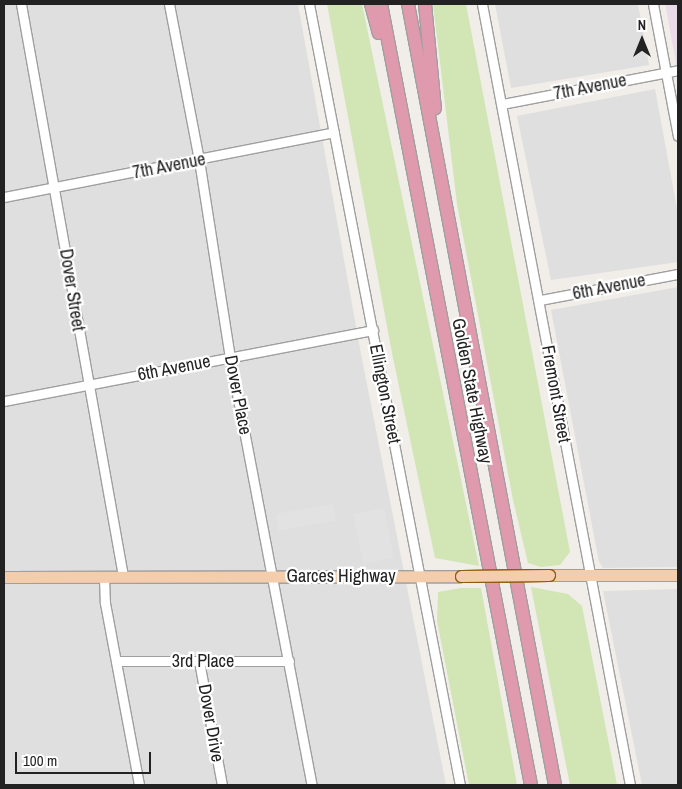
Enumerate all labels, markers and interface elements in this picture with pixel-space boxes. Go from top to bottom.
north arrow [617,15,667,65]
text: N [638,16,646,34]
street label: 7th Avenue [551,69,629,105]
street label: 7th Avenue [130,148,208,184]
street label: Dover Street [55,247,89,333]
street label: 6th Avenue [570,269,648,305]
street label: Golden State Highway [447,316,497,466]
street label: Ellington Street [365,342,405,446]
street label: Fremont Street [537,344,575,444]
street label: 6th Avenue [135,350,213,386]
street label: Dover Place [220,353,256,437]
street label: Garces Highway [286,565,396,587]
street label: 3rd Place [172,650,234,672]
street label: Dover Drive [194,682,228,764]
scale bar [18,742,154,774]
text: 100 m [23,750,57,771]

